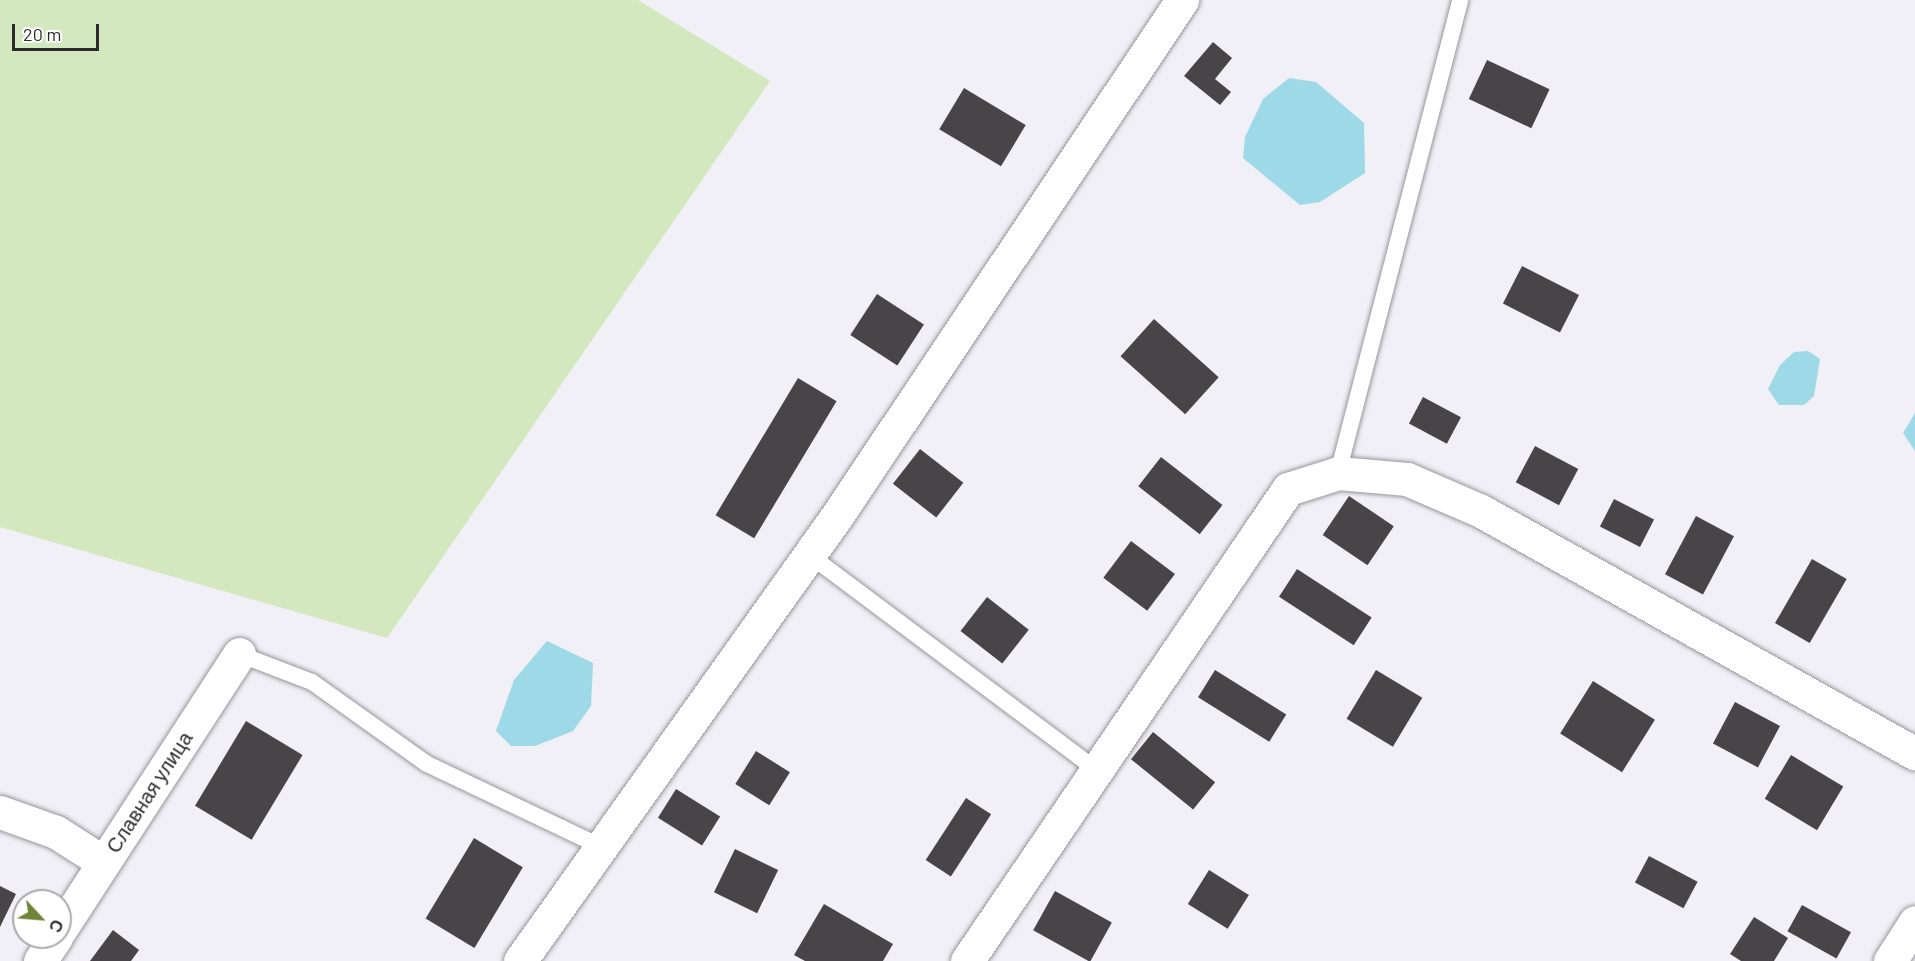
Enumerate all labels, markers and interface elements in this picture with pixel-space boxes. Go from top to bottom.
scale bar [15,12,102,50]
text: 20 m [23,23,61,45]
street label: Славная улица [101,727,197,857]
north arrow [12,889,72,949]
text: С [46,917,68,936]

